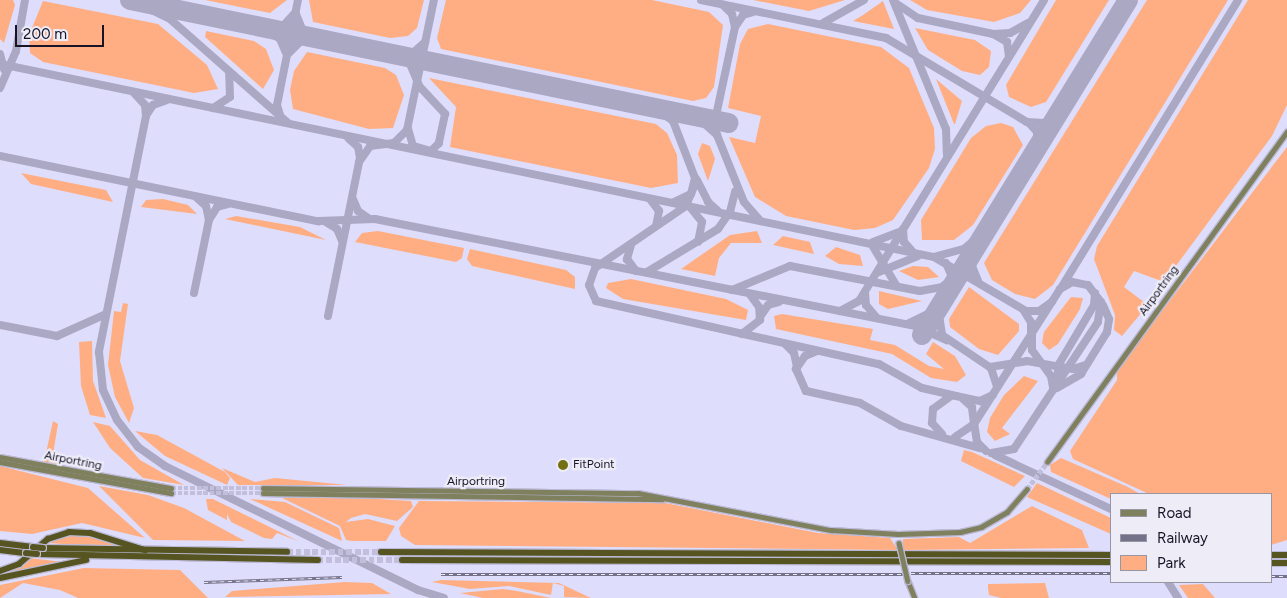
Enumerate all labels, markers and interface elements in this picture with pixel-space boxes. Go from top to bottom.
scale bar [18,15,106,47]
text: 200 m [23,25,67,43]
street label: Airportring [1136,263,1182,319]
street label: Airportring [43,448,103,474]
place label: FitPoint [573,458,615,472]
marker: FitPoint [557,459,569,471]
street label: Airportring [447,475,505,489]
legend [1110,493,1272,583]
text: Road [1157,504,1192,522]
text: Railway [1157,529,1208,547]
text: Park [1157,554,1186,572]

